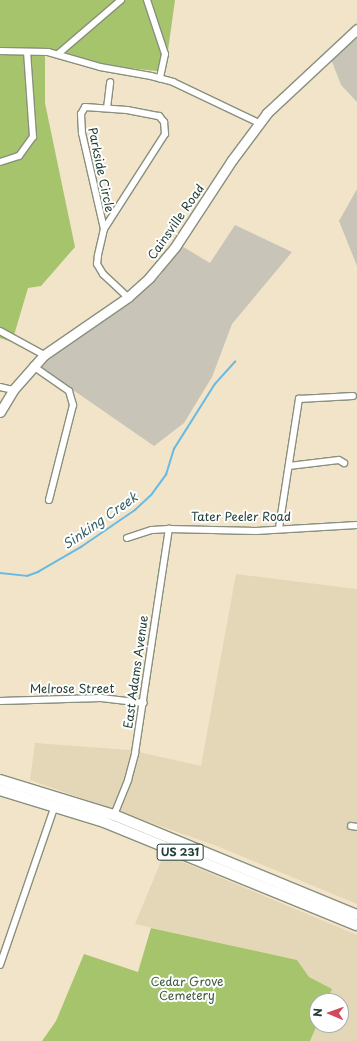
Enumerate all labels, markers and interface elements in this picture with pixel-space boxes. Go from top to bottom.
street label: Parkside Circle [85,126,117,214]
street label: Cainsville Road [145,182,207,262]
water label: Sinking Creek [59,489,141,553]
street label: Tater Peeler Road [190,510,292,524]
street label: East Adams Avenue [121,614,151,730]
street label: Melrose Street [30,682,114,696]
road number: US 231 [156,843,204,861]
park label: Cedar Grove Cemetery [150,975,224,1003]
north arrow [309,993,349,1033]
text: N [309,1008,326,1017]

